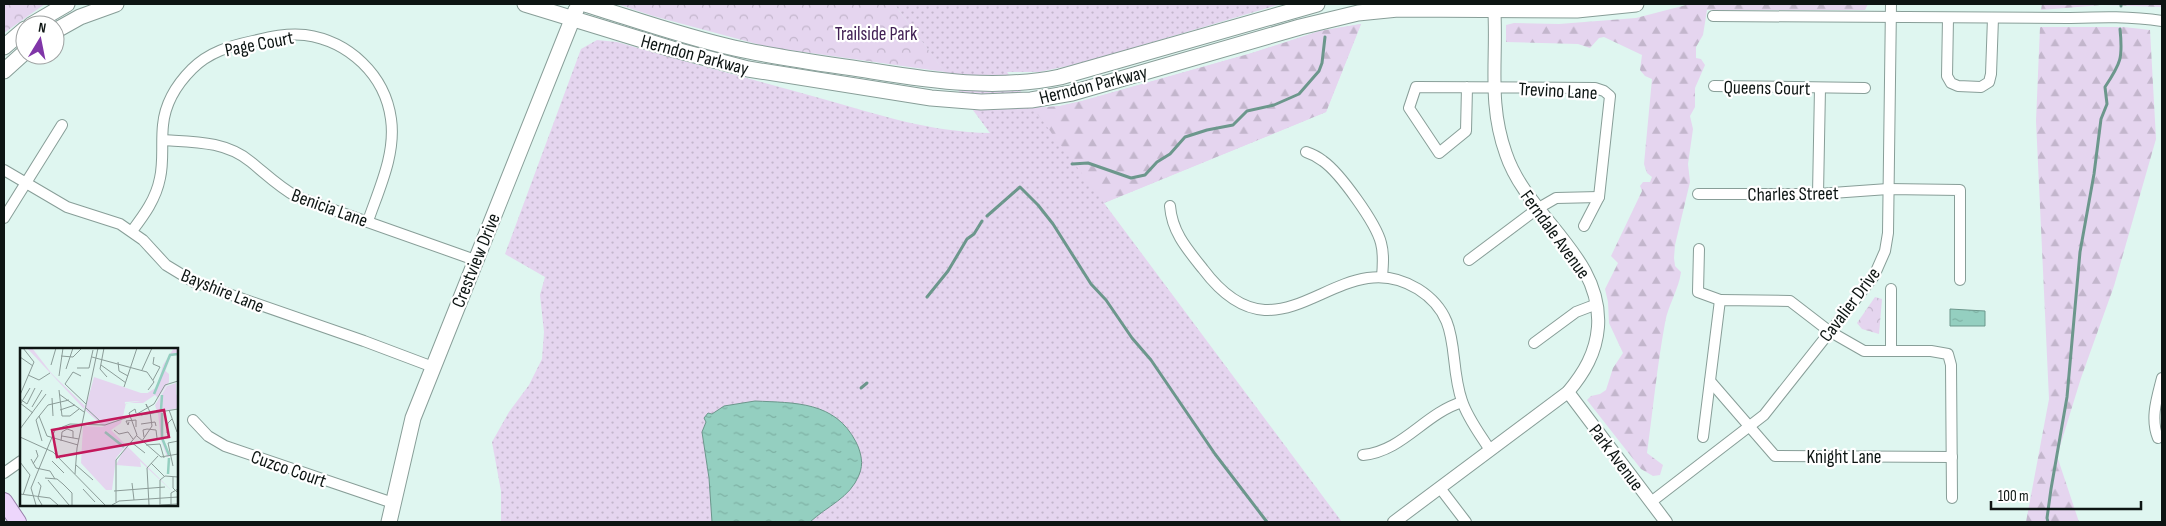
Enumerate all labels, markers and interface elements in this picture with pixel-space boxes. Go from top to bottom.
north arrow [15,15,65,65]
text: N [37,19,47,37]
park label: Trailside Park [835,23,918,46]
street label: Page Court [223,27,296,62]
street label: Herndon Parkway [638,30,752,81]
street label: Herndon Parkway [1037,61,1150,110]
street label: Queens Court [1723,76,1811,101]
street label: Trevino Lane [1518,78,1598,105]
street label: Charles Street [1747,182,1839,207]
street label: Benicia Lane [288,184,371,233]
street label: Ferndale Avenue [1515,186,1595,284]
street label: Crestview Drive [447,210,506,311]
street label: Cavalier Drive [1815,263,1886,347]
street label: Bayshire Lane [178,264,267,318]
inset map [20,348,178,506]
street label: Park Avenue [1583,420,1648,496]
street label: Cuzco Court [248,446,330,493]
street label: Knight Lane [1807,446,1881,469]
scale bar [1991,478,2141,510]
text: 100 m [1998,487,2029,506]

